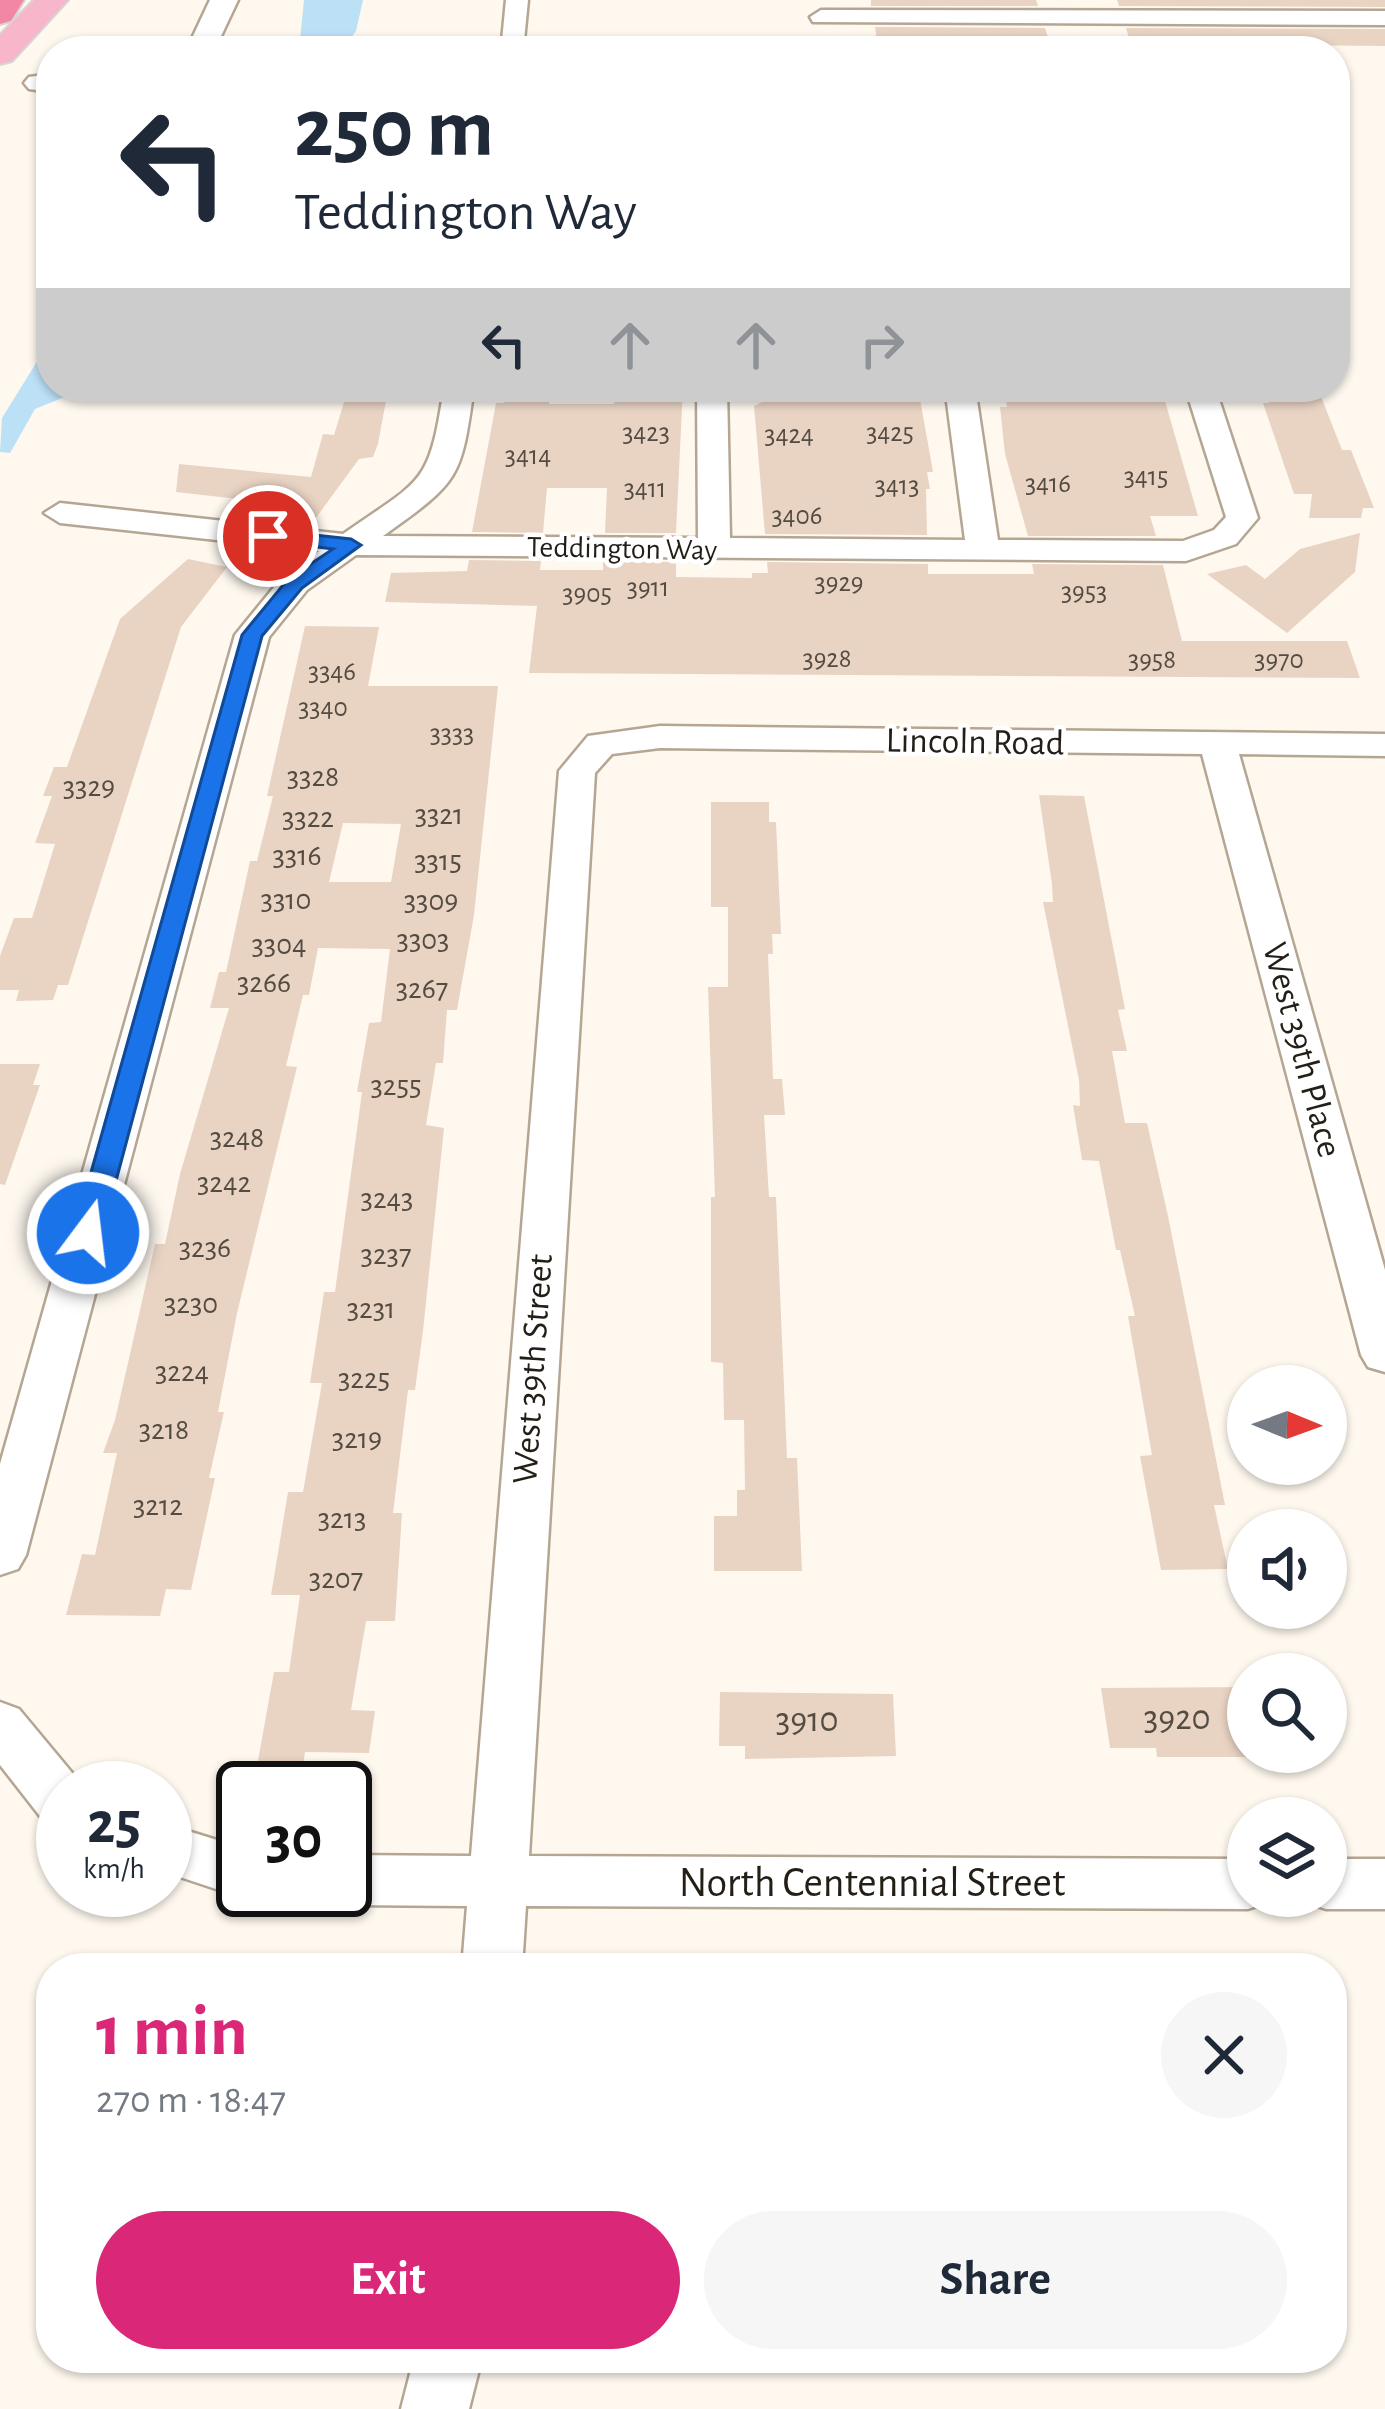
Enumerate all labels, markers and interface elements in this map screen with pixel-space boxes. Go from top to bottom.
icon: left [96,84,252,240]
text: 250 m [294,88,494,172]
text: Teddington Way [294,186,637,240]
icon: left [471,312,537,378]
icon: ahead [597,312,663,378]
icon: ahead [723,312,789,378]
icon: right [849,312,915,378]
house number: 3423 [622,419,670,446]
house number: 3425 [866,419,914,446]
house number: 3424 [764,421,814,448]
house number: 3414 [505,442,551,469]
house number: 3415 [1124,463,1168,490]
house number: 3416 [1025,470,1071,497]
house number: 3413 [875,472,919,499]
house number: 3411 [624,475,666,502]
pin [217,485,319,587]
house number: 3406 [771,502,823,529]
icon: arrive [235,503,301,569]
street label: Teddington Way [527,532,718,566]
house number: 3929 [815,569,863,596]
house number: 3911 [627,574,669,601]
house number: 3953 [1061,578,1107,605]
house number: 3905 [562,580,612,607]
house number: 3928 [803,645,851,672]
house number: 3958 [1128,646,1176,673]
house number: 3970 [1254,646,1304,673]
house number: 3346 [308,658,356,685]
house number: 3340 [298,694,348,721]
house number: 3333 [430,720,474,747]
street label: Lincoln Road [885,722,1065,762]
house number: 3328 [287,762,339,792]
house number: 3329 [63,772,115,802]
house number: 3321 [415,800,463,830]
house number: 3322 [282,803,334,833]
house number: 3316 [272,841,322,871]
house number: 3315 [414,846,462,876]
house number: 3310 [261,885,311,915]
house number: 3309 [404,886,458,916]
house number: 3303 [397,925,449,955]
house number: 3304 [252,930,307,960]
street label: West 39th Place [1256,939,1348,1161]
house number: 3266 [237,968,291,998]
house number: 3267 [396,974,448,1004]
house number: 3255 [370,1071,422,1101]
house number: 3248 [210,1123,264,1153]
house number: 3242 [197,1168,251,1198]
position arrow [25,1170,151,1296]
house number: 3243 [361,1184,413,1214]
house number: 3236 [179,1233,231,1263]
house number: 3237 [361,1240,411,1270]
street label: West 39th Street [507,1252,559,1485]
house number: 3230 [164,1289,218,1319]
house number: 3231 [347,1294,395,1324]
house number: 3224 [155,1357,209,1387]
house number: 3225 [338,1364,390,1394]
north arrow [1227,1365,1347,1485]
map controls [1227,1365,1347,1917]
house number: 3218 [139,1415,189,1445]
house number: 3219 [332,1424,382,1454]
house number: 3212 [133,1491,183,1521]
house number: 3213 [318,1504,366,1534]
button: sound [1227,1509,1347,1629]
house number: 3207 [309,1564,363,1594]
button: search [1227,1653,1347,1773]
house number: 3920 [1143,1700,1211,1736]
house number: 3910 [775,1702,839,1738]
speed limit sign: 30 [216,1761,372,1917]
text: 25 [87,1794,141,1854]
button: layers [1227,1797,1347,1917]
text: km/h [83,1854,145,1884]
street label: North Centennial Street [679,1862,1065,1904]
button: close [1161,1992,1287,2118]
text: 1 min [96,1996,248,2068]
text: 270 m · 18:47 [96,2081,286,2120]
button: Exit [96,2211,680,2349]
button: Share [704,2211,1287,2349]

